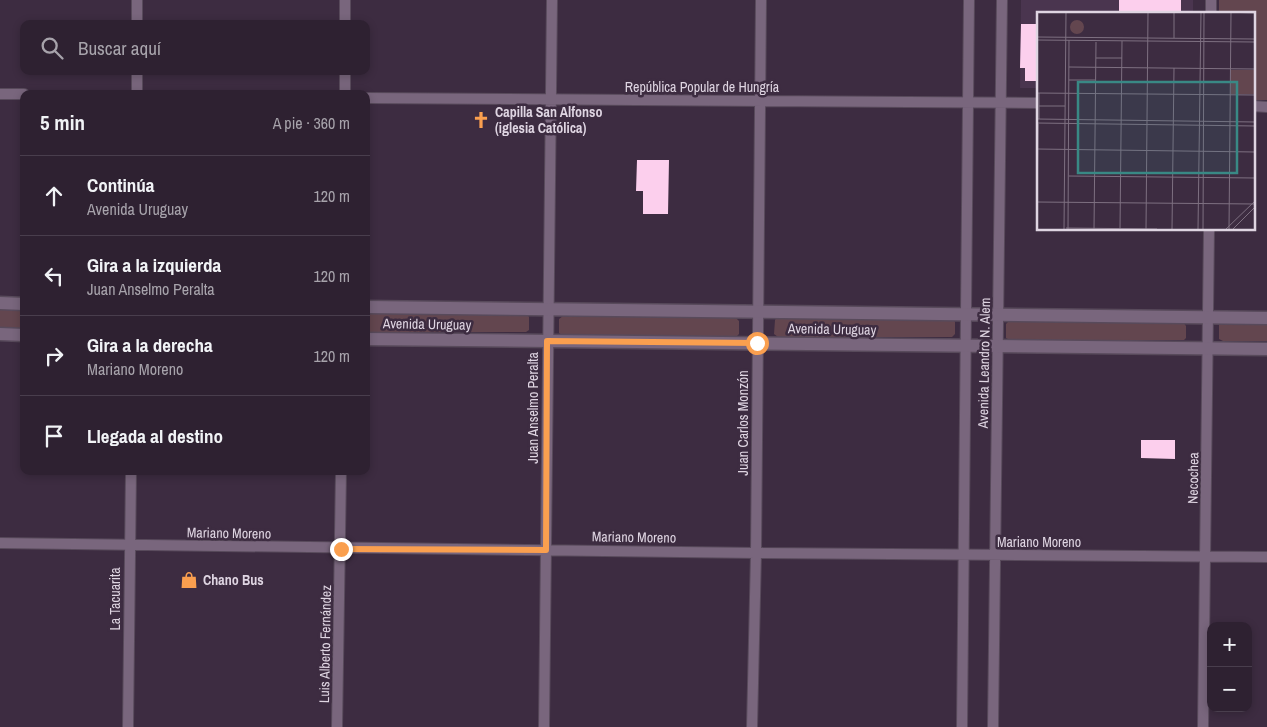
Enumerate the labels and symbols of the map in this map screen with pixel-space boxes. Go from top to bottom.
inset map [1037,12,1254,230]
street label: República Popular de Hungría [625,78,780,96]
place label: Capilla San Alfonso (iglesia Católica) [495,103,602,137]
church icon: Capilla San Alfonso (iglesia Católica) [471,110,491,130]
street label: Avenida Leandro N. Alem [974,298,994,429]
street label: Avenida Uruguay [382,314,472,334]
street label: Avenida Uruguay [787,319,877,339]
route start [746,332,769,355]
street label: Juan Anselmo Peralta [524,352,542,464]
street label: Juan Carlos Monzón [734,370,752,476]
street label: Necochea [1184,451,1202,504]
street label: Mariano Moreno [187,523,271,543]
street label: Mariano Moreno [592,527,676,547]
street label: Mariano Moreno [997,533,1081,551]
route end [330,538,353,561]
street label: La Tacuarita [106,567,124,631]
shop icon: Chano Bus [179,570,199,590]
place label: Chano Bus [203,571,264,589]
street label: Luis Alberto Fernández [315,585,335,703]

